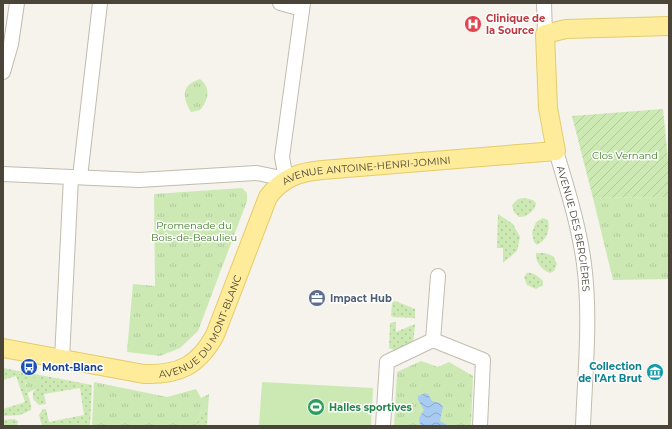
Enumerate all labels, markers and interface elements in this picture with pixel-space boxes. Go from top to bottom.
place label: Clinique de la Source [486,12,545,37]
hospital icon: Clinique de la Source [463,14,483,34]
park label: Clos Vernand [592,149,658,162]
street label: AVENUE ANTOINE-HENRI-JOMINI [279,154,451,188]
street label: AVENUE DES BERGIÈRES [554,164,593,292]
park label: Promenade du Bois-de-Beaulieu [151,219,237,244]
street label: AVENUE DU MONT-BLANC [158,273,244,381]
office icon: Impact Hub [307,288,327,308]
place label: Impact Hub [330,292,392,305]
bus stop icon: Mont-Blanc [19,357,39,377]
place label: Collection de l’Art Brut [578,360,643,385]
place label: Mont-Blanc [42,361,103,374]
museum icon: Collection de l’Art Brut [645,362,665,382]
sports icon: Halles sportives [306,397,326,417]
place label: Halles sportives [329,401,412,414]

